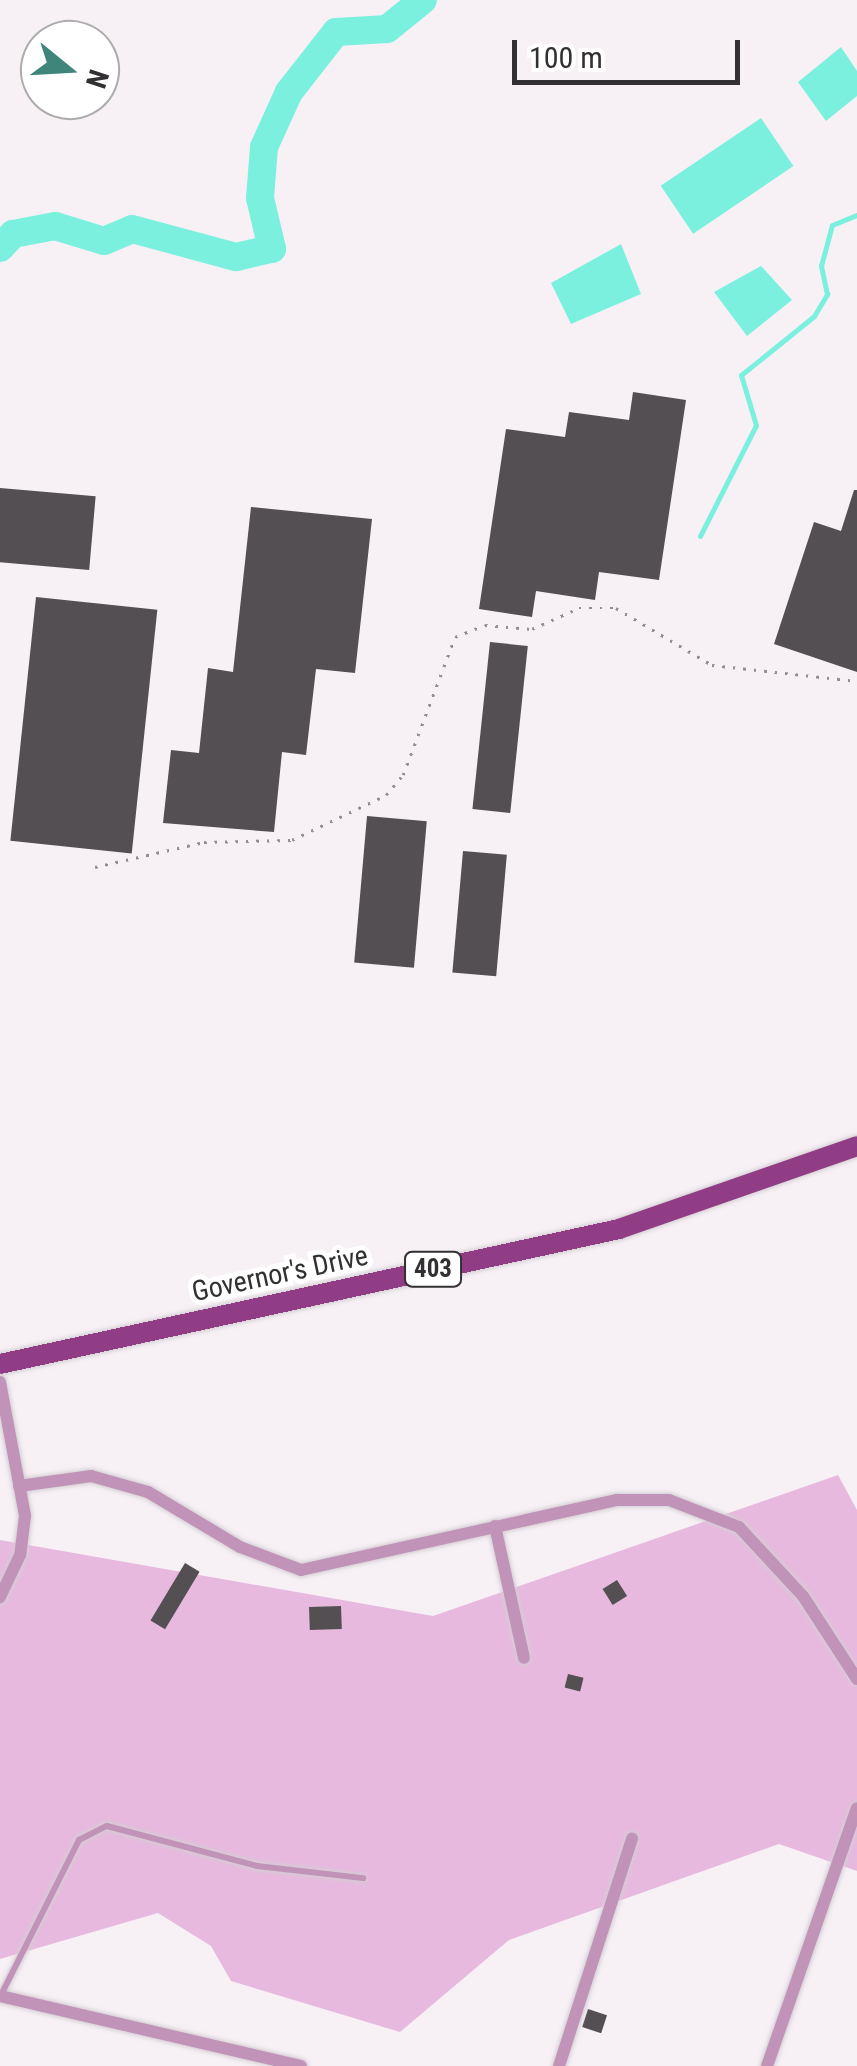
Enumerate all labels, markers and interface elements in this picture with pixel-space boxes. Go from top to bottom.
north arrow [20,20,120,120]
scale bar [517,20,744,82]
text: 100 m [529,40,603,75]
text: N [79,66,115,92]
street label: Governor's Drive [189,1239,371,1309]
road number: 403 [403,1249,463,1289]

